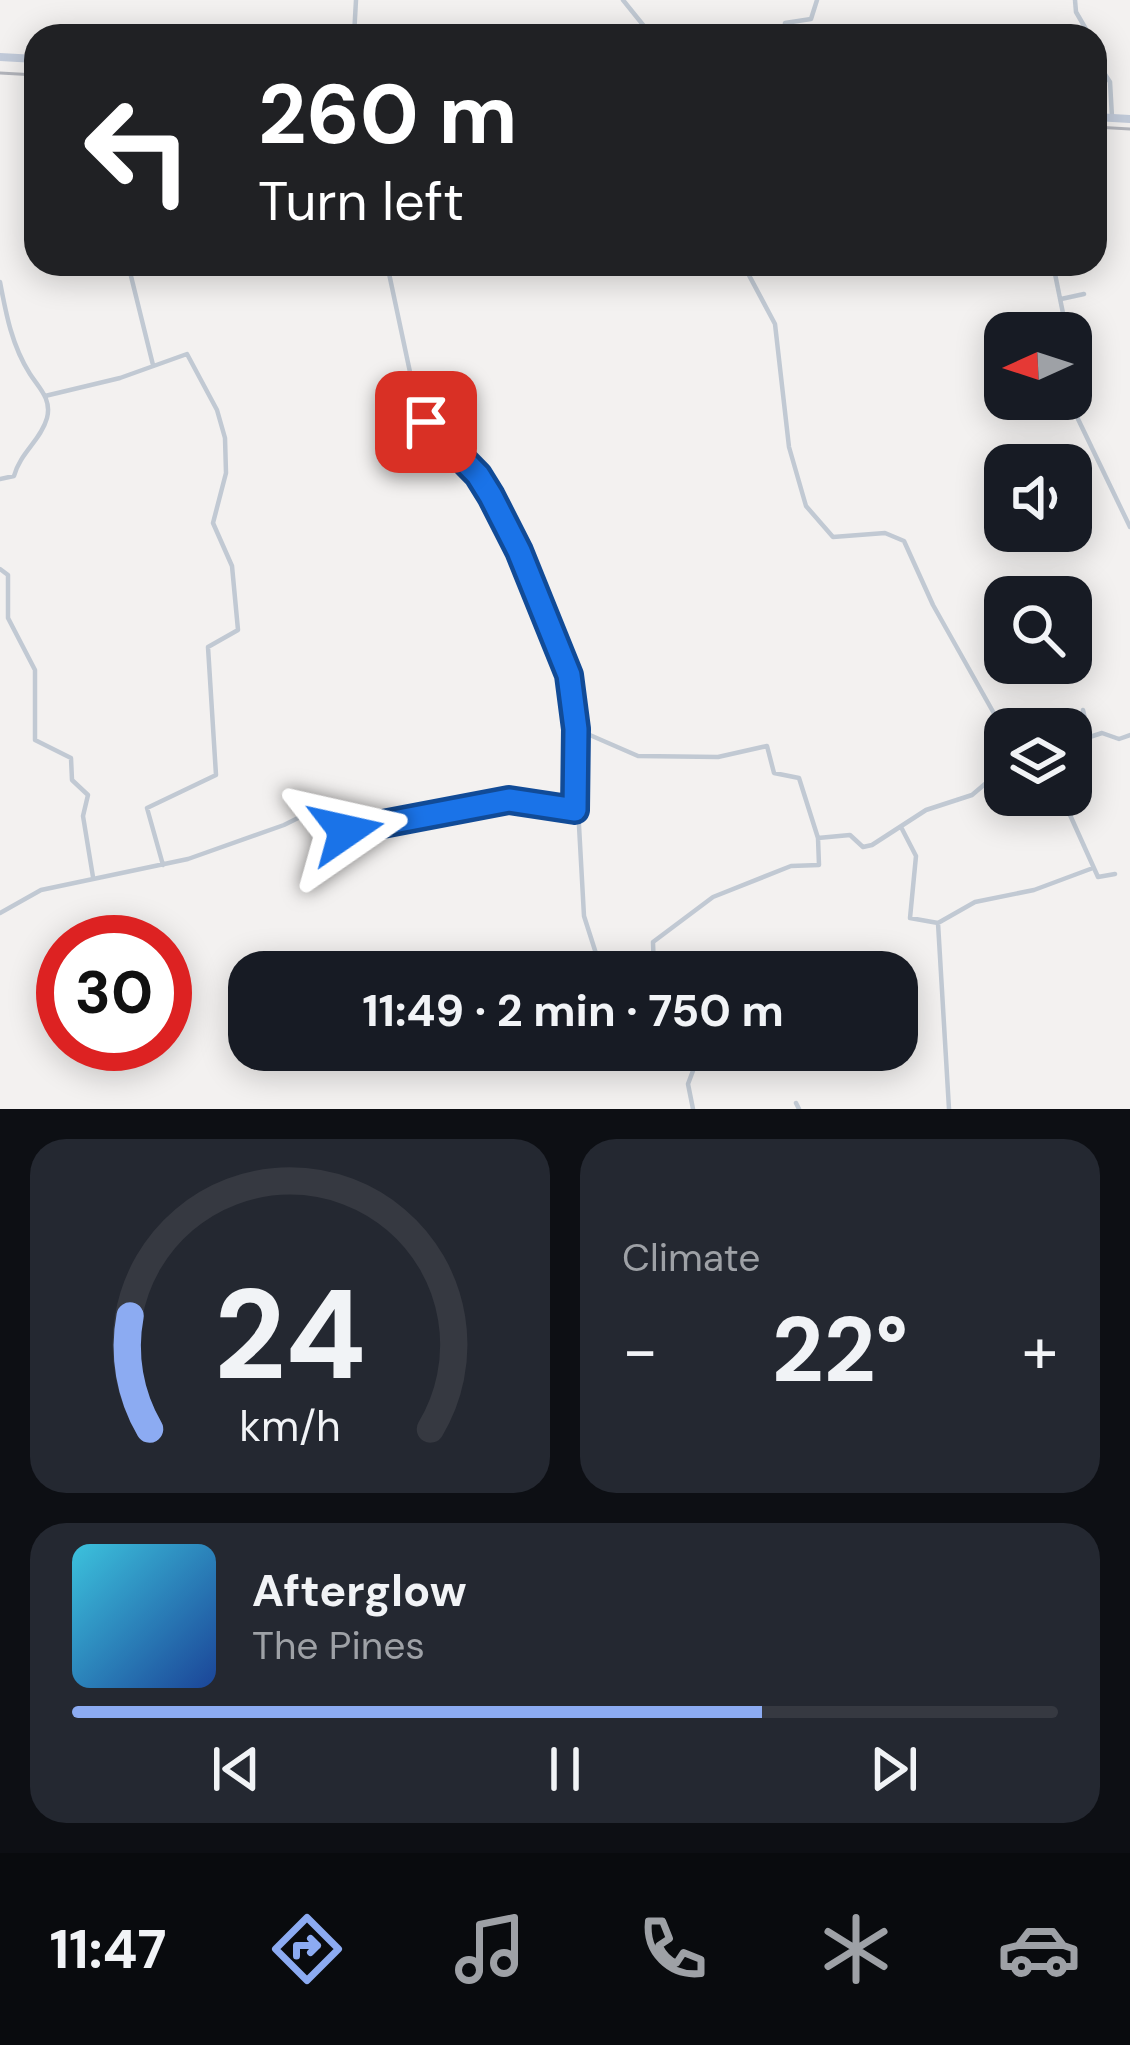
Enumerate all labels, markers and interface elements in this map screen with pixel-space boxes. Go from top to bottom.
text: 260 m [258,60,518,169]
icon: left [60,72,216,228]
text: Turn left [258,166,464,237]
north arrow [984,312,1092,420]
map controls [984,312,1092,816]
pin [375,371,477,473]
icon: arrive [393,389,459,455]
button: sound [984,444,1092,552]
button: search [984,576,1092,684]
button: layers [984,708,1092,816]
position arrow [283,768,409,894]
speed limit sign: 30 [36,915,192,1071]
text: 11:49 · 2 min · 750 m [362,981,784,1040]
text: Climate [622,1232,760,1283]
text: 24 [214,1254,366,1417]
text: 22° [772,1292,908,1409]
text: − [622,1308,658,1393]
text: + [1022,1308,1058,1393]
text: km/h [239,1398,341,1454]
text: Afterglow [252,1561,467,1620]
text: The Pines [252,1620,425,1671]
icon: previous [203,1736,269,1802]
icon: pause [532,1736,598,1802]
icon: next [861,1736,927,1802]
icon: directions [265,1907,349,1991]
icon: music [448,1907,532,1991]
icon: phone [631,1907,715,1991]
icon: climate [814,1907,898,1991]
icon: car [997,1907,1081,1991]
text: 11:47 [49,1914,167,1985]

